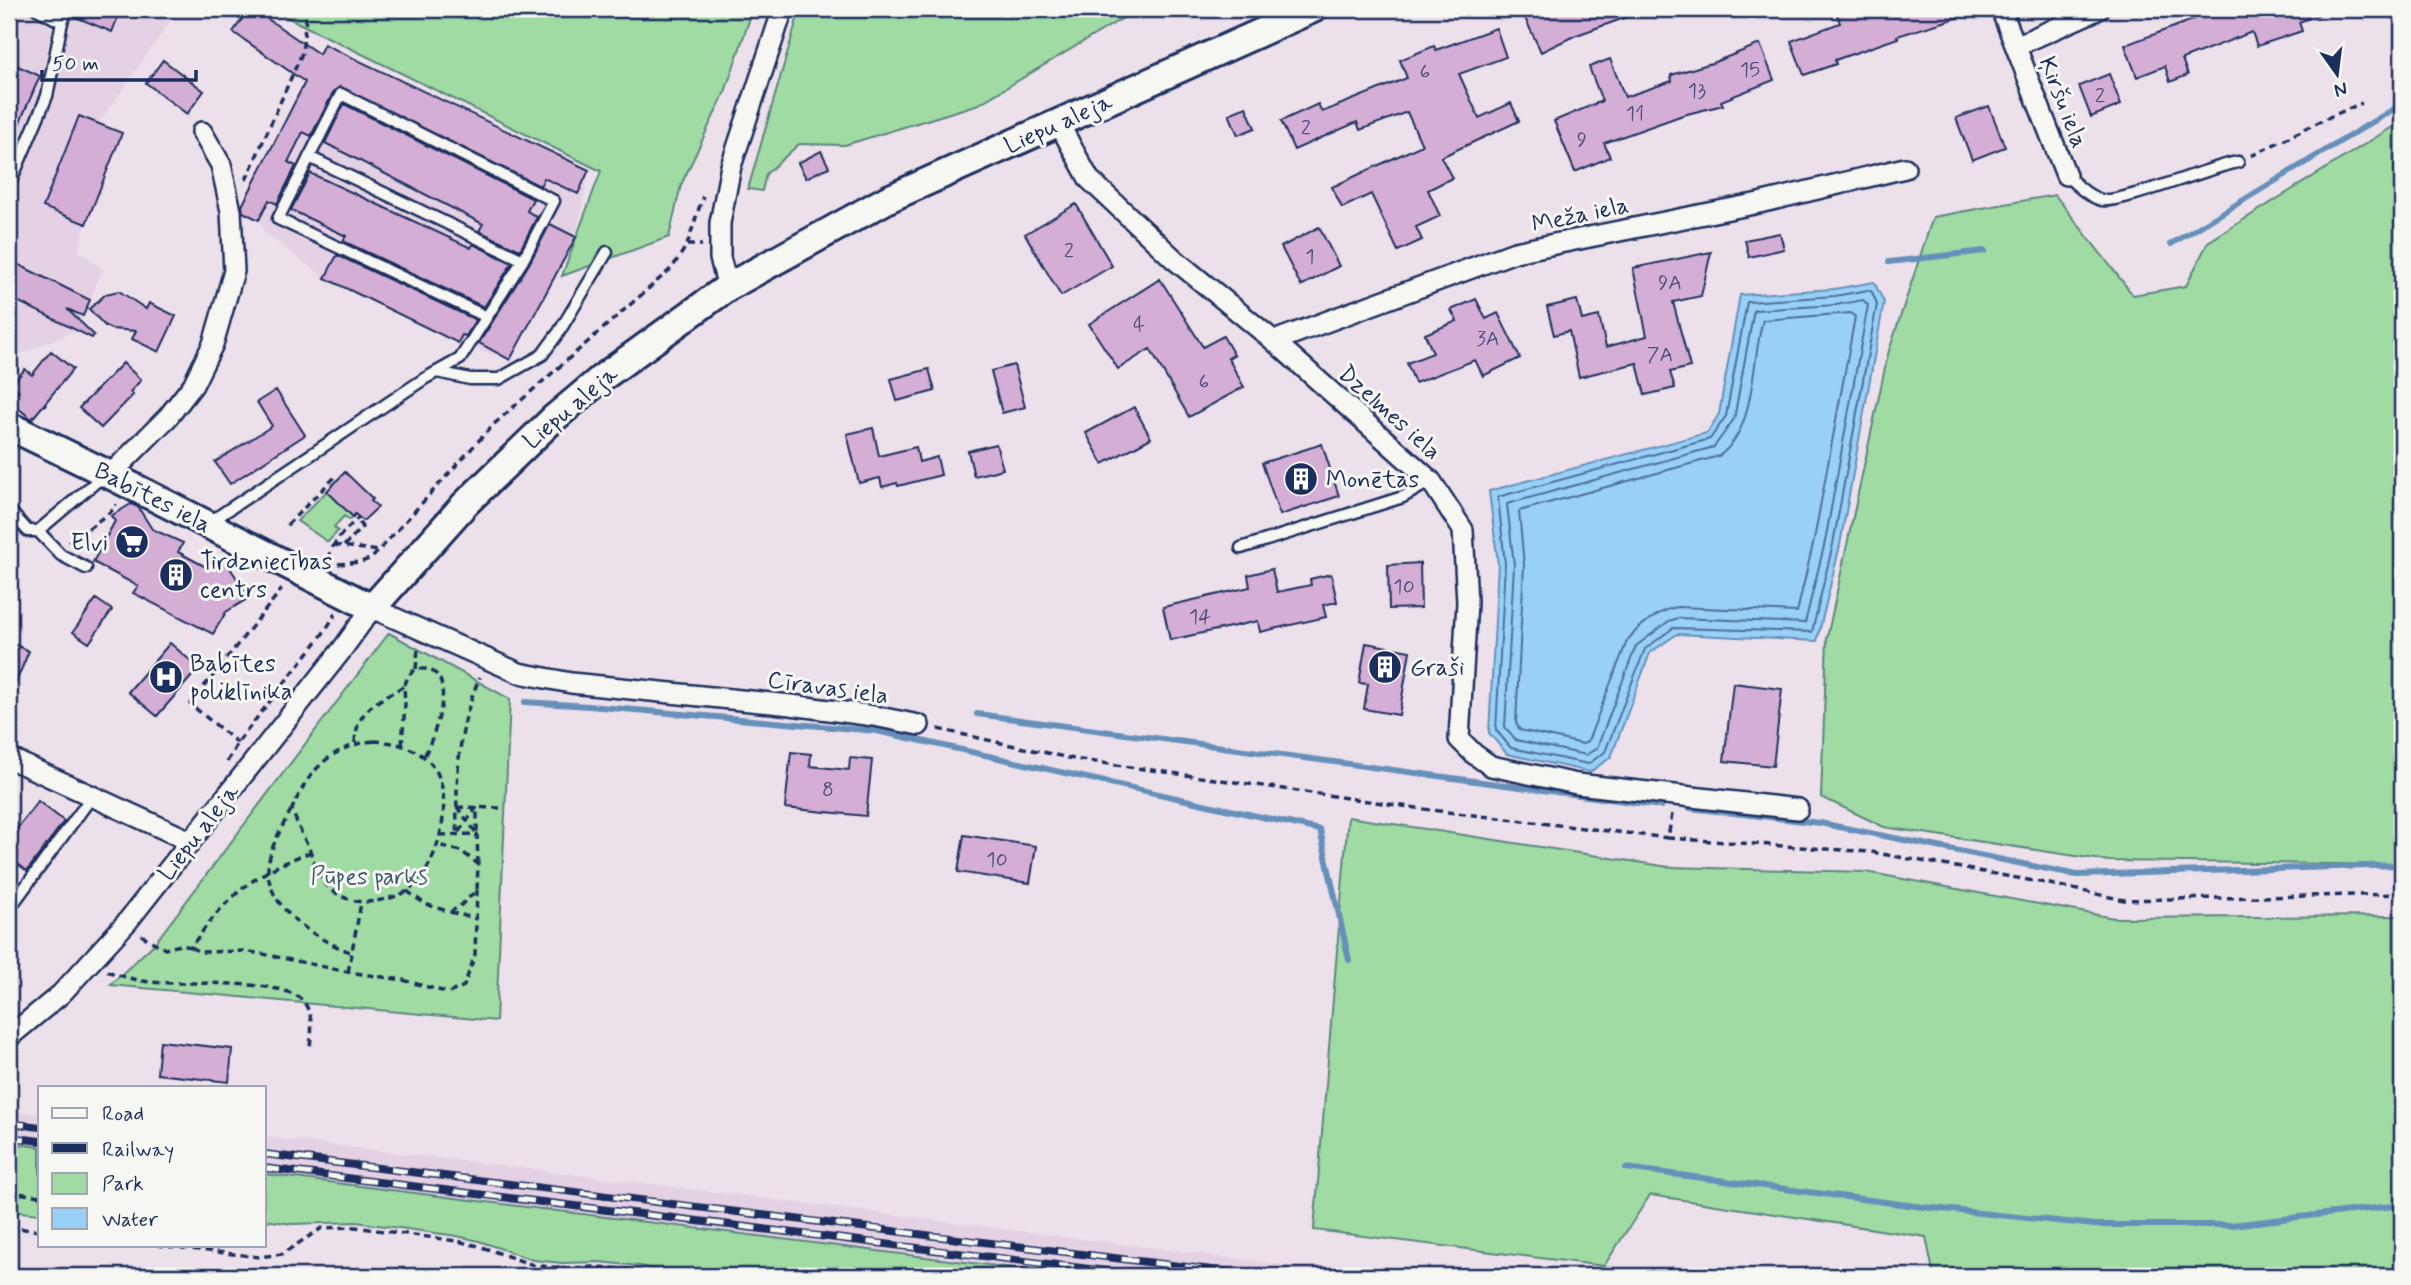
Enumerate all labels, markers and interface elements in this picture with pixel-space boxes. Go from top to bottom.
scale bar [42,38,196,82]
north arrow [2302,38,2372,108]
text: 50 m [52,50,99,78]
street label: Ķiršu iela [2031,52,2094,153]
house number: 15 [1740,56,1760,84]
house number: 6 [1420,58,1430,86]
text: N [2332,75,2350,103]
house number: 13 [1688,77,1706,105]
house number: 2 [2095,82,2105,110]
street label: Liepu aleja [1000,87,1118,162]
house number: 11 [1626,100,1644,128]
house number: 2 [1301,114,1311,142]
house number: 9 [1577,126,1587,154]
street label: Meža iela [1529,190,1632,241]
house number: 2 [1064,237,1074,265]
house number: 1 [1305,243,1315,271]
house number: 9A [1658,269,1682,297]
house number: 4 [1133,311,1145,339]
house number: 3A [1476,325,1500,353]
house number: 7A [1647,341,1673,369]
street label: Liepu aleja [517,359,625,457]
street label: Dzelmes iela [1331,359,1447,468]
house number: 6 [1199,368,1209,396]
street label: Babītes iela [89,456,216,541]
building icon: Monētas [1282,460,1320,498]
place label: Monētas [1326,465,1420,496]
supermarket icon: Elvi [113,523,151,561]
place label: Elvi [71,528,108,559]
place label: Tirdzniecības centrs [200,547,332,606]
building icon: Tirdzniecības centrs [157,556,195,594]
house number: 10 [1393,573,1415,601]
house number: 14 [1189,603,1211,631]
building icon: Graši [1366,648,1404,686]
place label: Babītes poliklīnika [190,649,292,708]
place label: Graši [1410,653,1464,684]
hospital icon: Babītes poliklīnika [147,658,185,696]
street label: Cīravas iela [765,665,890,712]
house number: 8 [822,776,834,804]
street label: Liepu aleja [152,778,247,888]
house number: 10 [986,846,1008,874]
park label: Pūpes parks [310,862,428,893]
legend [38,1086,266,1246]
text: Road [102,1100,144,1128]
text: Railway [102,1136,174,1164]
text: Park [102,1170,144,1198]
text: Water [102,1206,158,1234]

